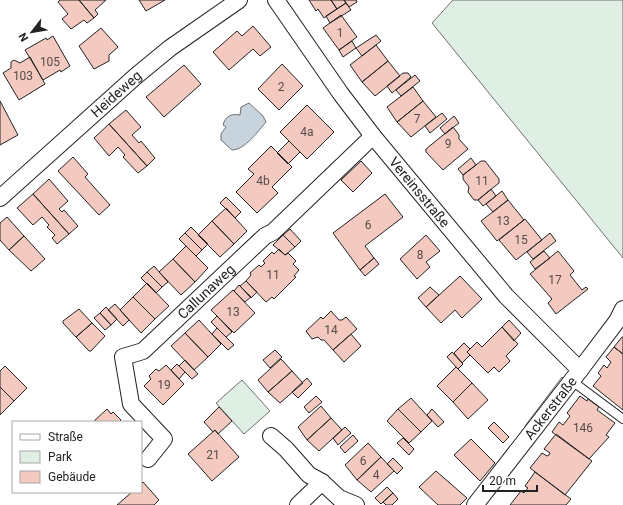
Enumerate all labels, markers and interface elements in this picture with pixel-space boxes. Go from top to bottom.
north arrow [12,12,52,52]
house number: 1 [337,26,343,40]
text: N [16,30,31,44]
house number: 105 [40,55,60,69]
street label: Heideweg [88,67,144,120]
house number: 103 [13,69,33,83]
house number: 2 [278,80,285,94]
house number: 7 [414,112,421,126]
house number: 4a [300,125,314,139]
house number: 9 [445,137,451,151]
street label: Vereinsstraße [386,154,453,230]
house number: 4b [256,174,270,188]
house number: 11 [475,174,489,188]
house number: 13 [496,214,510,228]
house number: 6 [365,218,372,232]
house number: 15 [514,233,528,247]
house number: 8 [417,248,424,262]
street label: Callunaweg [174,261,238,322]
house number: 11 [266,268,280,282]
house number: 17 [548,273,562,287]
house number: 13 [226,305,240,319]
house number: 14 [324,323,338,337]
street label: Ackerstraße [521,373,580,443]
house number: 19 [157,378,171,392]
legend [12,421,142,493]
house number: 146 [573,421,593,435]
text: Straße [48,430,83,444]
house number: 21 [206,448,220,462]
text: Park [48,450,73,464]
house number: 6 [360,454,367,468]
scale bar [483,467,537,493]
house number: 4 [373,468,380,482]
text: Gebäude [48,470,96,484]
text: 20 m [489,474,516,488]

